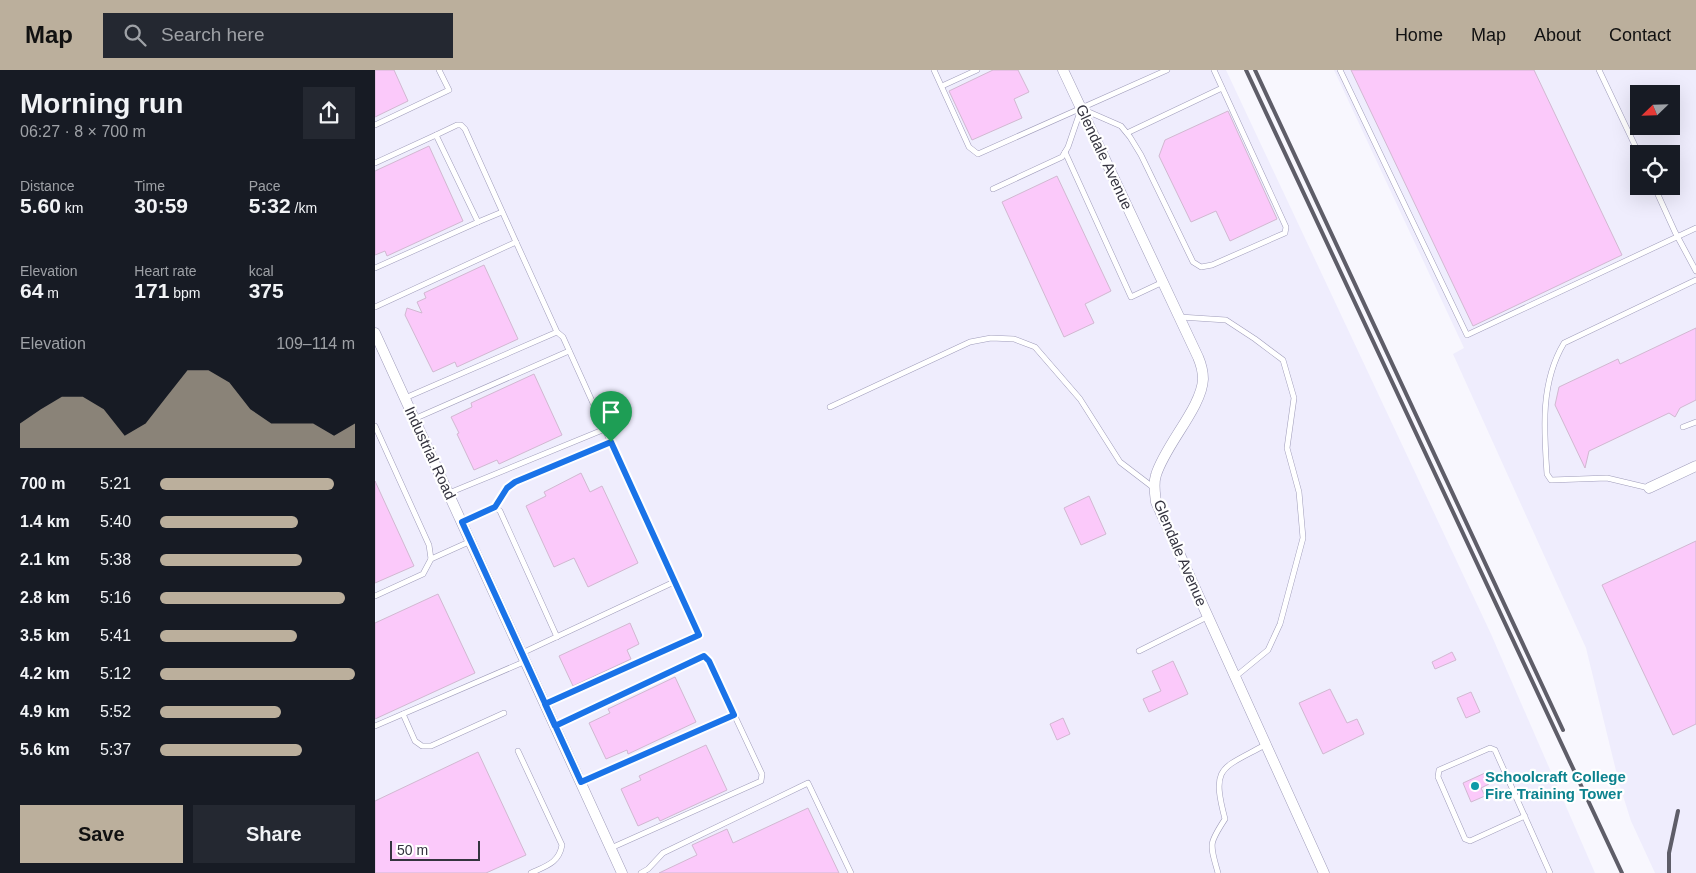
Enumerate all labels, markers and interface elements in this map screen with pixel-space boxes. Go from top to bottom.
search box [103,13,453,58]
text: Map [25,21,73,48]
icon: search [121,21,149,49]
text: Search here [161,24,265,45]
text: Home [1395,25,1443,45]
text: Map [1471,25,1506,45]
text: About [1534,25,1581,45]
text: Contact [1609,25,1671,45]
north arrow [1630,85,1680,135]
map controls [1630,85,1680,195]
button: share [303,87,355,139]
text: Morning run [20,88,183,119]
street label: Glendale Avenue [1073,102,1136,212]
text: 06:27 · 8 × 700 m [20,123,146,140]
button: locate [1630,145,1680,195]
text: Distance [20,178,74,194]
text: Time [134,178,165,194]
text: Pace [249,178,281,194]
text: 5.60 [20,194,61,217]
text: 30:59 [134,194,188,217]
text: 5:32 [249,194,291,217]
text: km [61,200,83,216]
text: /km [291,200,317,216]
text: Elevation [20,263,78,279]
text: Heart rate [134,263,197,279]
text: kcal [249,263,274,279]
text: 64 [20,279,43,302]
text: 171 [134,279,169,302]
text: 375 [249,279,284,302]
text: m [43,285,59,301]
text: bpm [169,285,201,301]
text: Elevation [20,335,86,352]
text: 109–114 m [276,335,355,352]
pin [590,391,632,442]
icon: arrive [597,398,625,426]
street label: Industrial Road [401,403,459,502]
text: 700 m [20,475,65,492]
text: 5:21 [100,475,131,492]
street label: Glendale Avenue [1150,497,1211,609]
text: 1.4 km [20,513,70,530]
text: 5:40 [100,513,131,530]
text: 2.1 km [20,551,70,568]
text: 5:38 [100,551,131,568]
text: 2.8 km [20,589,70,606]
text: 5:16 [100,589,131,606]
text: 3.5 km [20,627,70,644]
text: 5:41 [100,627,131,644]
text: 4.2 km [20,665,70,682]
text: 5:12 [100,665,131,682]
text: 4.9 km [20,703,70,720]
text: 5:52 [100,703,131,720]
text: 5.6 km [20,741,70,758]
text: 5:37 [100,741,131,758]
place label: Schoolcraft College Fire Training Tower [1485,768,1626,802]
marker: Schoolcraft College Fire Training Tower [1469,780,1481,792]
button: Save [20,805,183,863]
button: Share [193,805,355,863]
scale bar [390,838,480,861]
text: 50 m [397,842,428,858]

